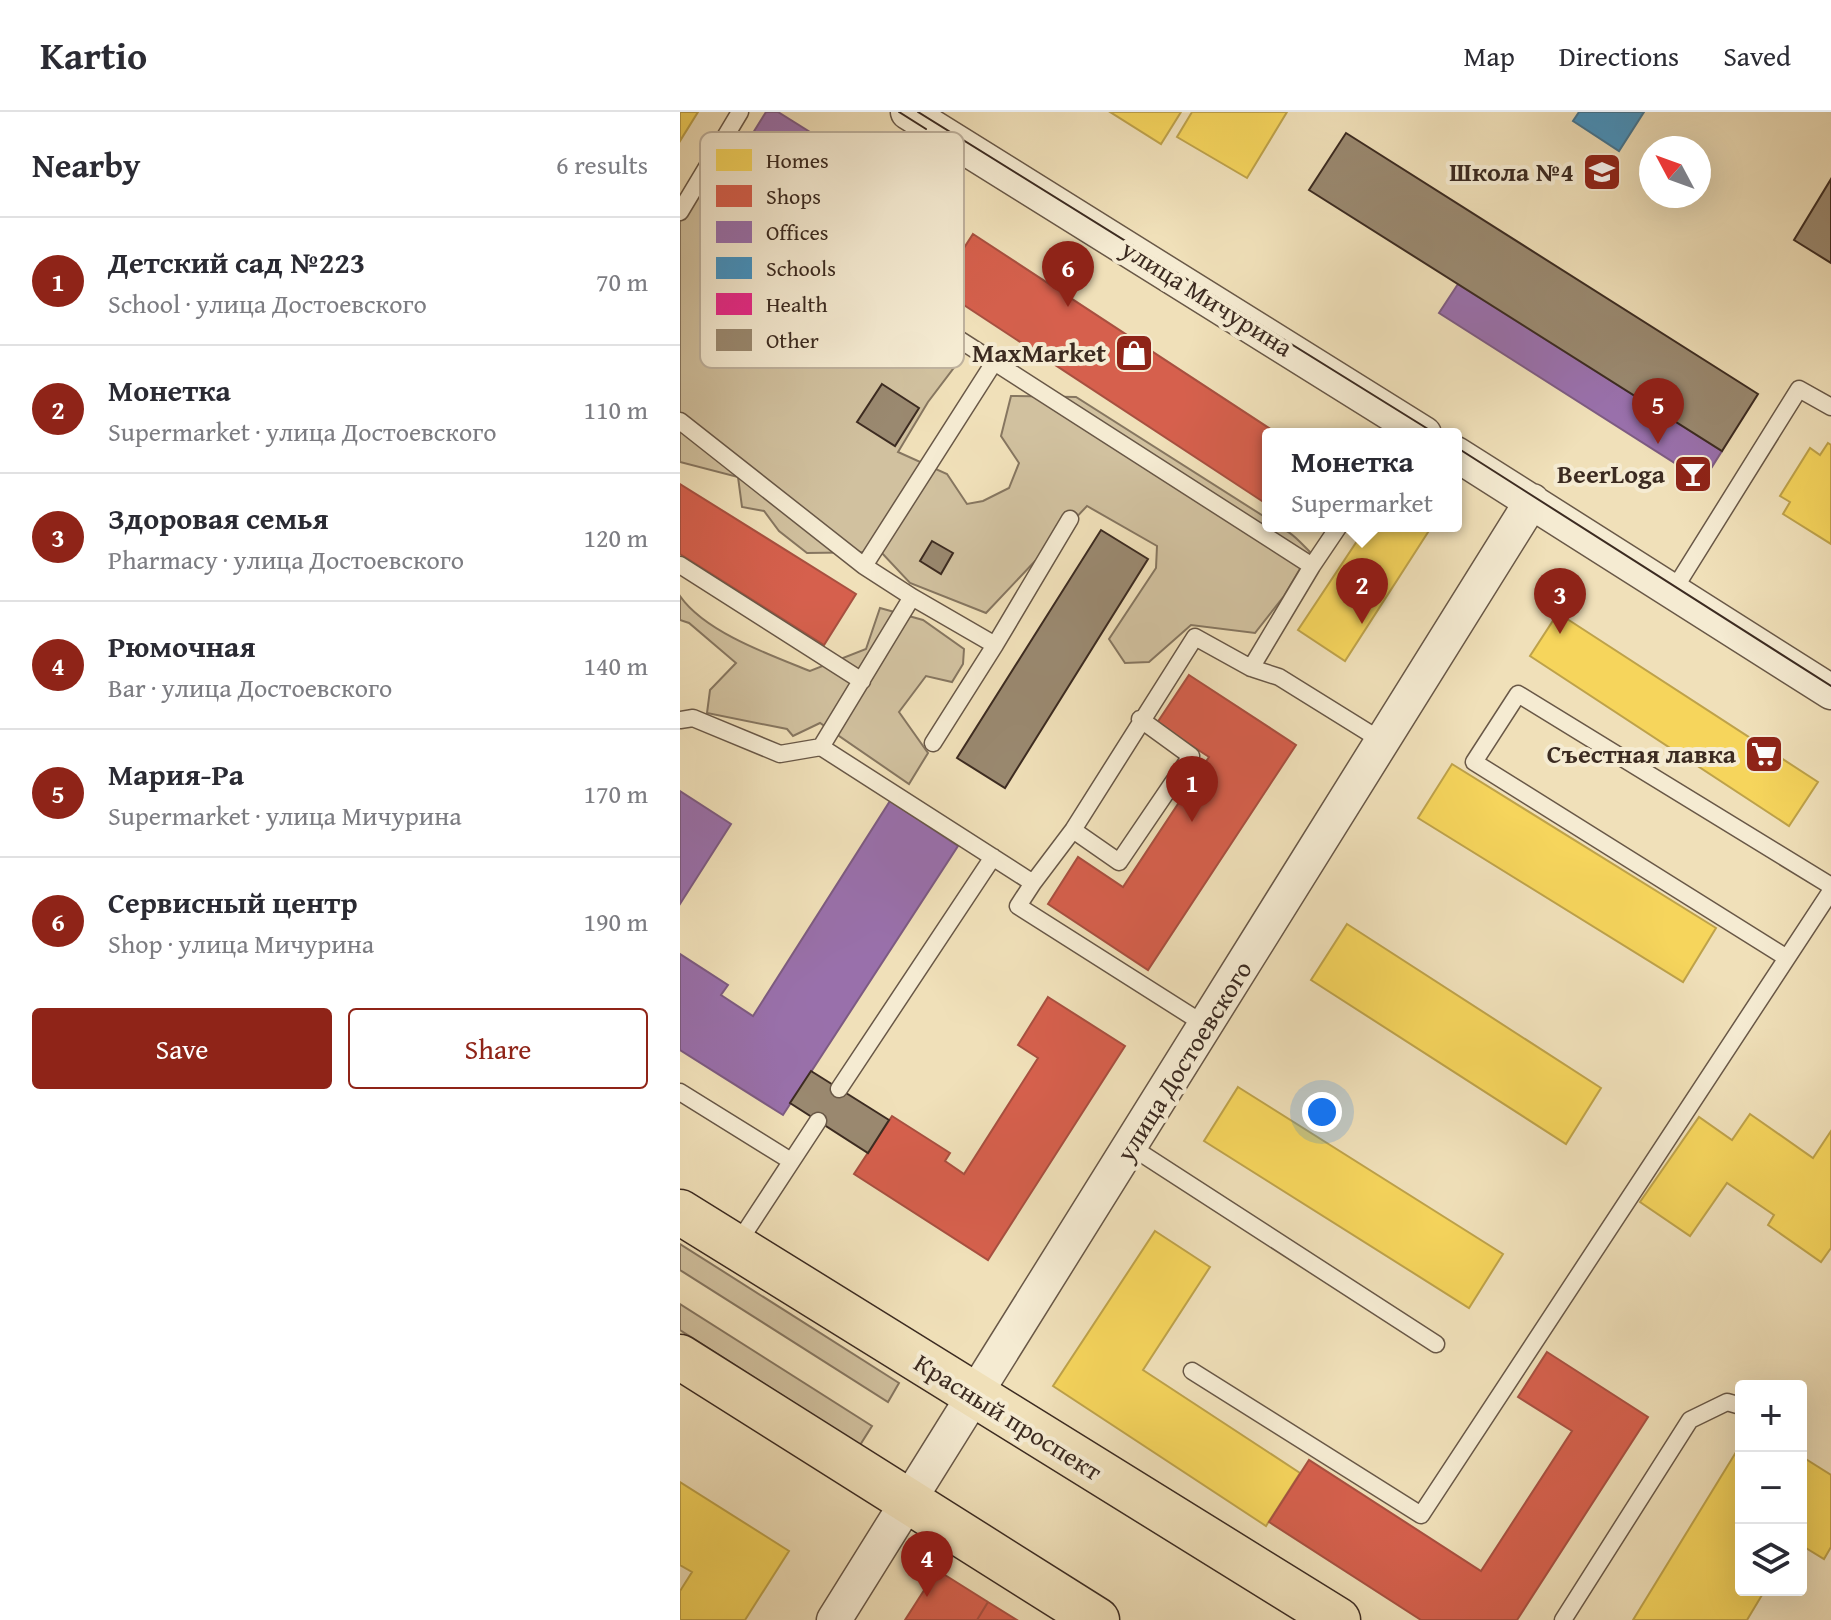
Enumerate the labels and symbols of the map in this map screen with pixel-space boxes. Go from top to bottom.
legend [700,132,964,368]
north arrow [1639,136,1711,208]
text: Homes [766,144,829,176]
school or university icon: Школа №4 [1581,151,1623,193]
place label: Школа №4 [1449,152,1574,191]
text: Shops [766,180,821,212]
text: Offices [766,216,828,248]
street label: улица Мичурина [1113,229,1301,366]
pin: 6 [1042,241,1094,307]
text: Schools [766,252,836,284]
text: Health [766,288,828,320]
text: Other [766,324,819,356]
shop icon: MaxMarket [1113,332,1155,374]
place label: MaxMarket [972,333,1106,372]
pin: 5 [1632,378,1684,444]
bar icon: BeerLoga [1672,453,1714,495]
place label: BeerLoga [1557,454,1666,493]
pin: 2 [1336,558,1388,624]
pin: 3 [1534,568,1586,634]
supermarket icon: Съестная лавка [1743,733,1785,775]
place label: Съестная лавка [1547,734,1737,773]
pin: 1 [1166,756,1218,822]
street label: улица Достоевского [1105,953,1261,1170]
your location [1302,1092,1342,1132]
street label: Красный проспект [907,1343,1110,1490]
pin: 4 [901,1531,953,1597]

